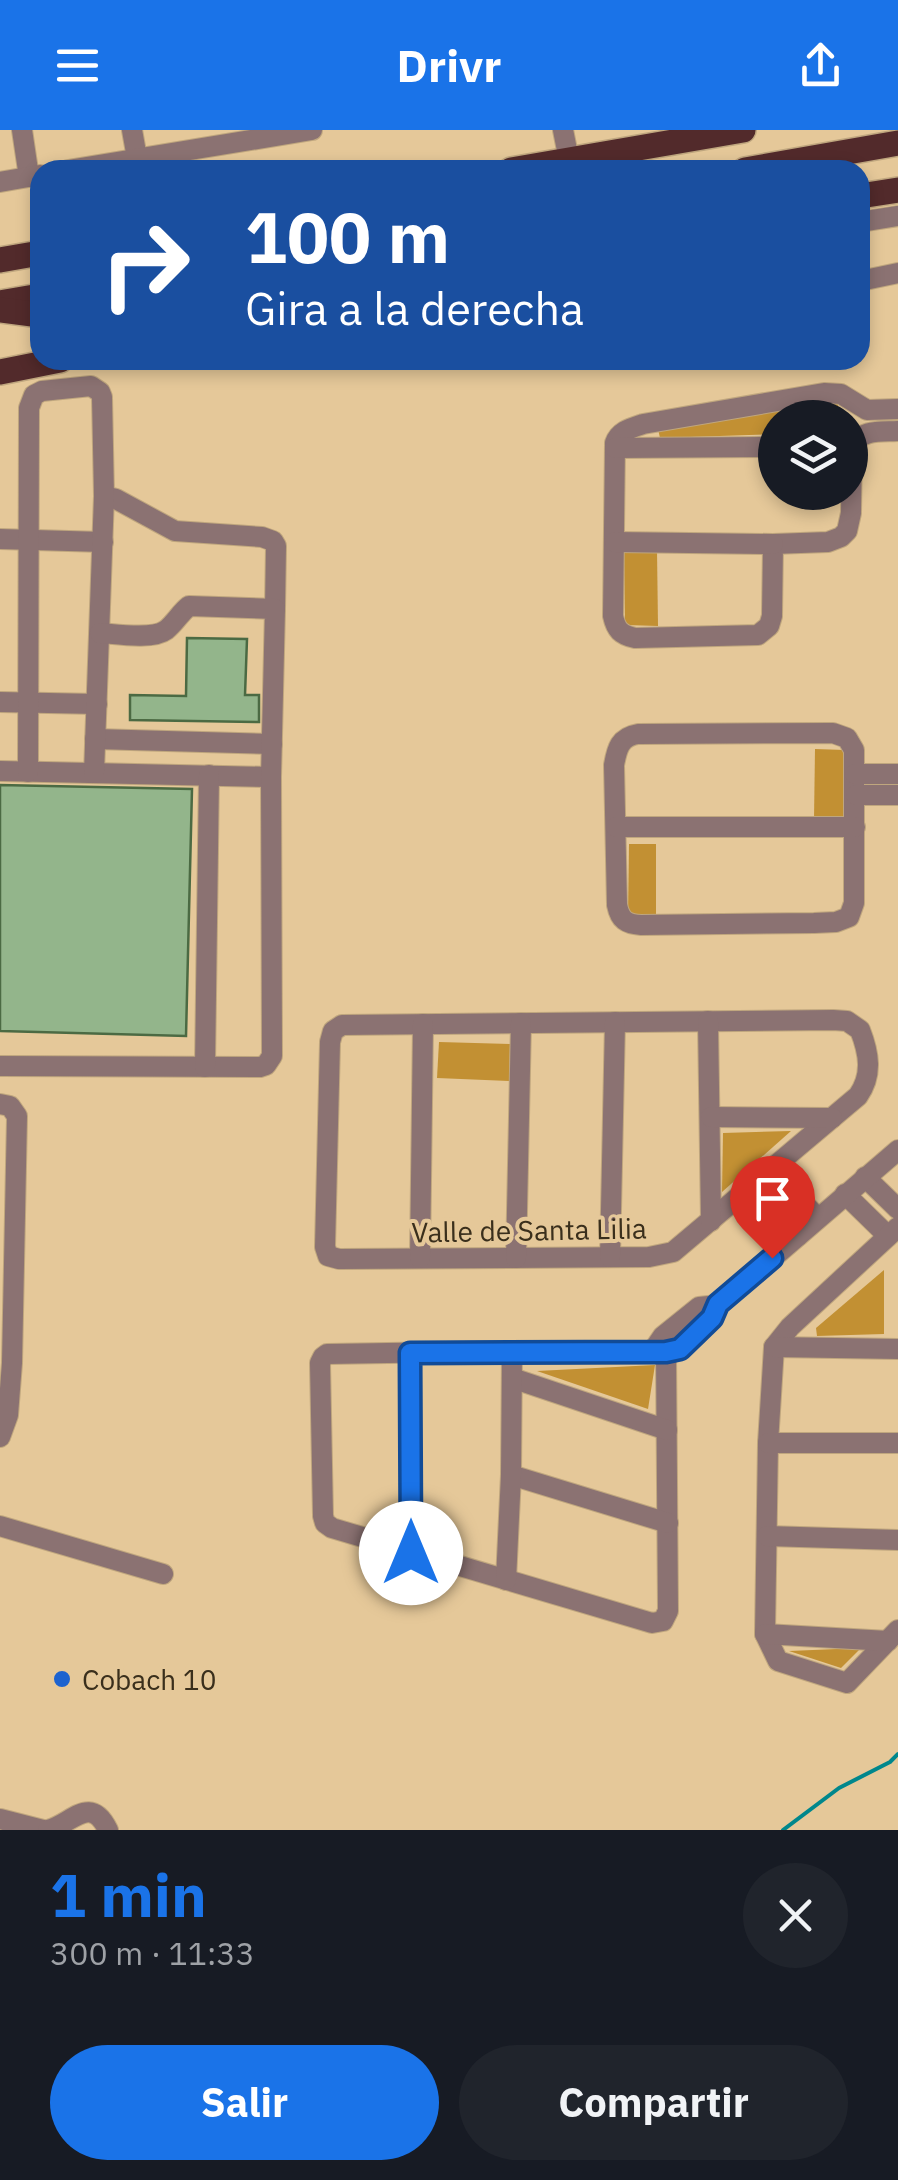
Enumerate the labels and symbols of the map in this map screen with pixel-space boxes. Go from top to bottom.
pin [730,1156,815,1259]
street label: Valle de Santa Lilia [411,1209,647,1251]
position arrow [359,1501,463,1605]
place label: Cobach 10 [82,1661,216,1698]
marker: Cobach 10 [51,1668,73,1690]

